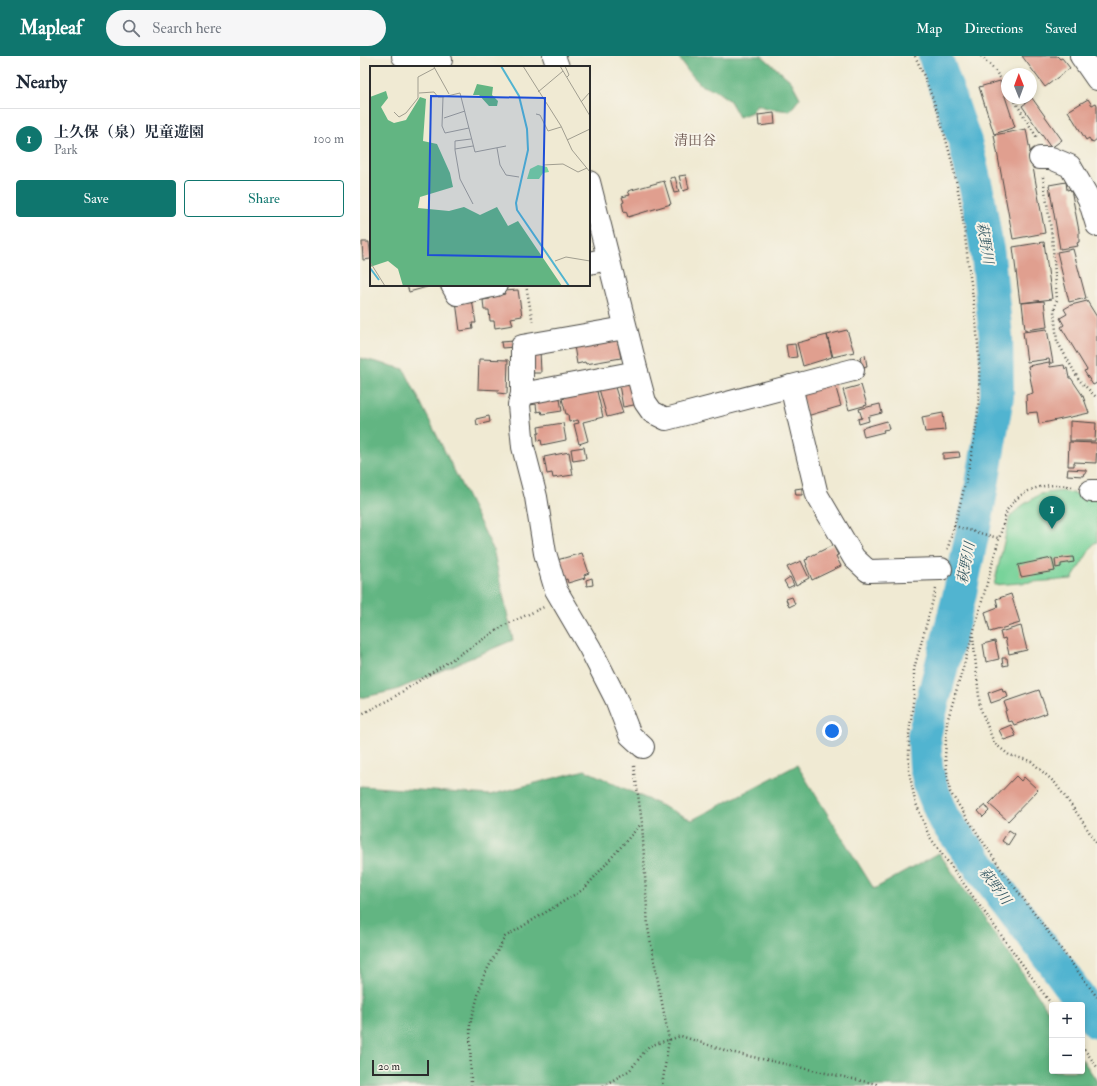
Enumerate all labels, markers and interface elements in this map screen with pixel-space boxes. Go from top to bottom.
search box [106,10,386,46]
text: Mapleaf [20,16,82,40]
icon: search [120,17,142,39]
text: Search here [152,19,222,38]
text: Map [916,20,942,37]
text: Directions [964,20,1023,37]
text: Saved [1045,20,1077,37]
inset map [370,66,590,286]
north arrow [1001,68,1037,104]
text: Nearby [16,72,67,93]
text: 上久保（泉）児童遊園 [54,123,204,142]
text: 1 [27,131,31,147]
text: 100 m [313,131,344,147]
district label: 清田谷 [674,132,716,149]
text: Park [54,142,78,158]
button: Save [16,180,176,217]
button: Share [184,180,344,217]
water label: 萩野川 [973,221,997,267]
pin: 1 [1039,496,1065,529]
water label: 萩野川 [954,539,979,585]
your location [822,721,842,741]
water label: 萩野川 [976,864,1016,909]
map controls [1049,1002,1085,1074]
button: + [1049,1002,1085,1038]
button: − [1049,1038,1085,1074]
scale bar [372,1058,429,1077]
text: 20 m [378,1060,400,1073]

